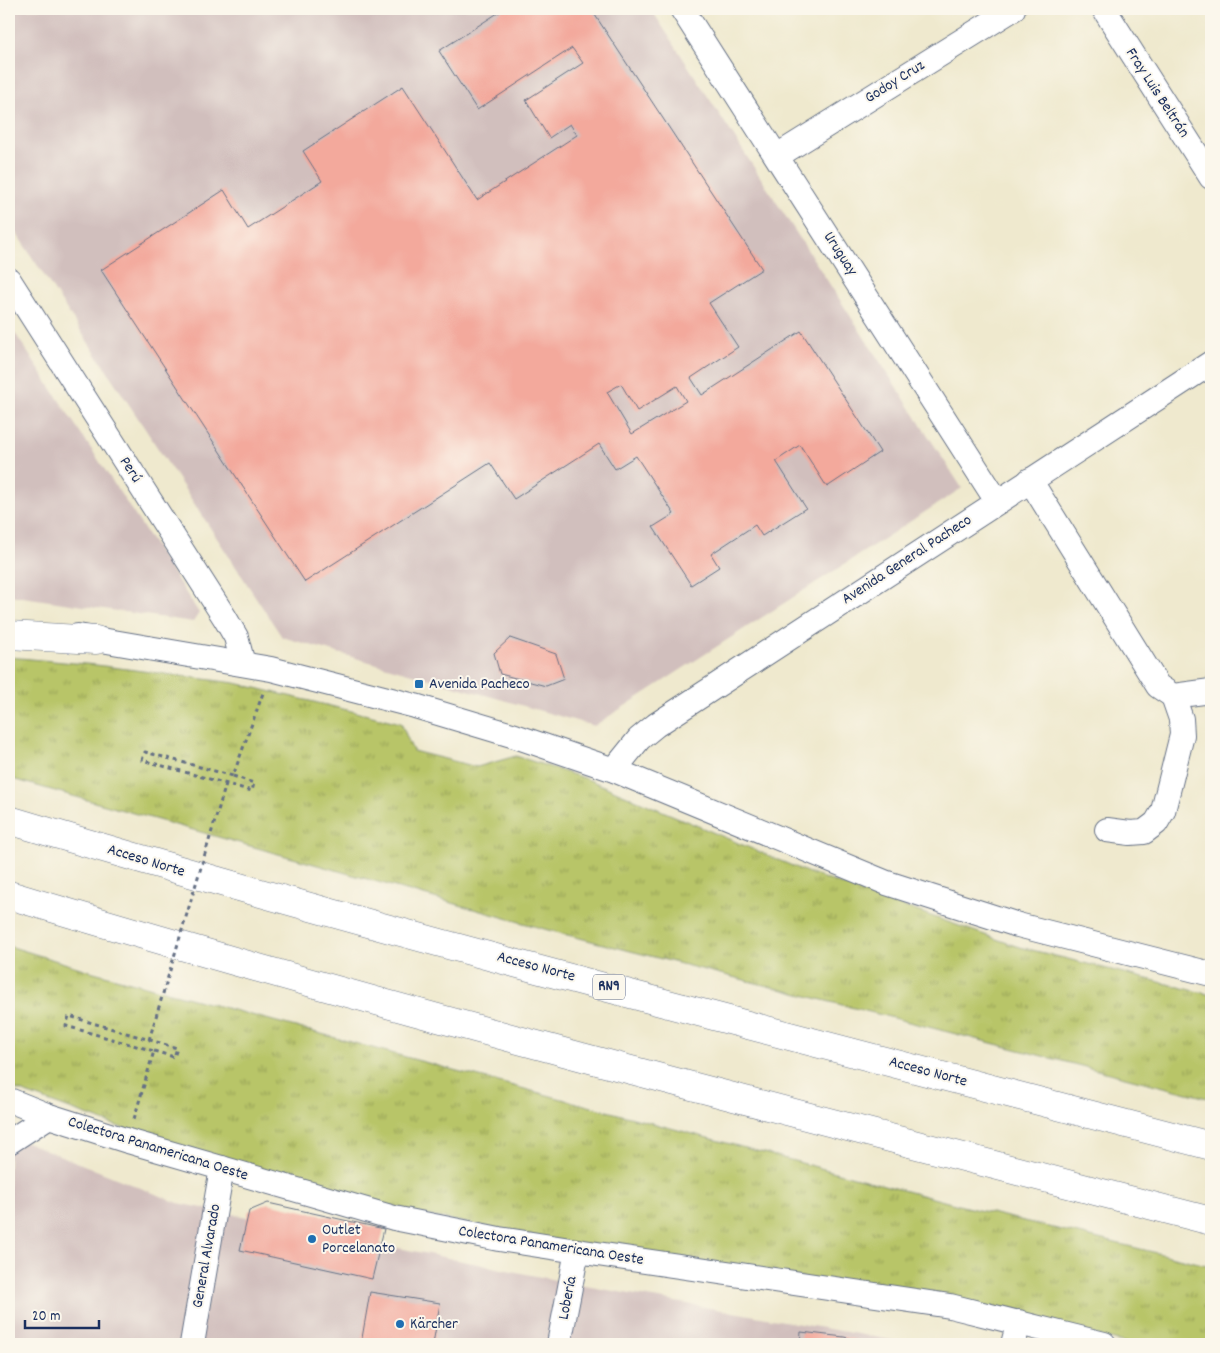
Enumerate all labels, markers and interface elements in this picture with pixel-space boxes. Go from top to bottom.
street label: Fray Luis Beltrán [1119,43,1195,143]
street label: Godoy Cruz [861,55,929,109]
street label: Uruguay [817,227,863,281]
street label: Perú [113,452,147,488]
street label: Avenida General Pacheco [837,509,977,611]
place label: Avenida Pacheco [429,673,530,696]
marker: Avenida Pacheco [413,678,425,690]
street label: Acceso Norte [104,838,188,884]
street label: Acceso Norte [494,946,578,988]
road number: RN9 [593,974,625,1000]
street label: Acceso Norte [886,1051,970,1093]
street label: Colectora Panamericana Oeste [65,1111,251,1187]
street label: General Alvarado [187,1202,227,1310]
place label: Outlet Porcelanato [322,1219,395,1260]
street label: Colectora Panamericana Oeste [457,1220,645,1272]
marker: Outlet Porcelanato [306,1233,318,1245]
street label: Lobería [553,1274,584,1322]
scale bar [25,1298,99,1330]
text: 20 m [32,1306,60,1328]
place label: Kärcher [410,1313,458,1336]
marker: Kärcher [394,1318,406,1330]

